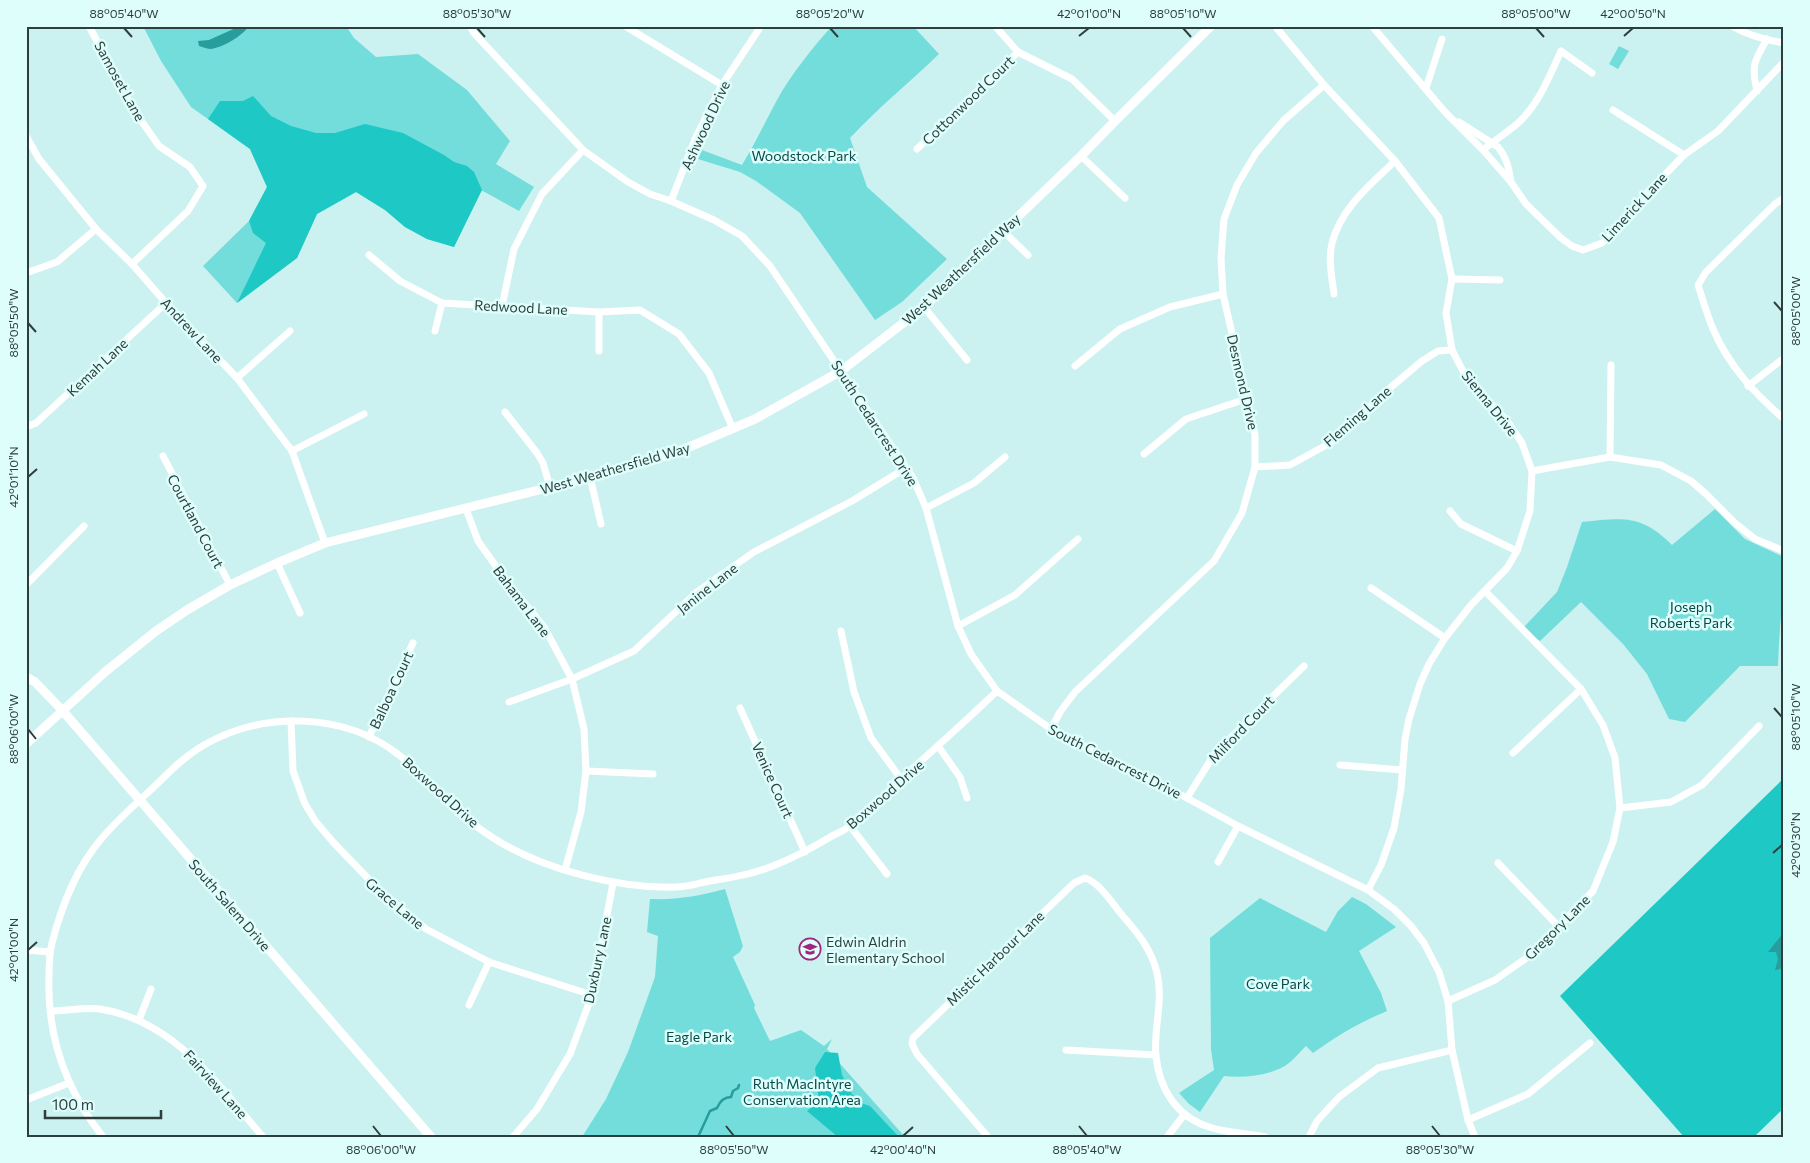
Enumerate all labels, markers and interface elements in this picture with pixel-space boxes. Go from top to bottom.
text: 88°05'40"W [89,6,159,20]
text: 88°05'30"W [443,6,511,20]
text: 88°05'20"W [796,6,864,20]
text: 42°01'00"N [1057,6,1121,20]
text: 88°05'10"W [1150,6,1217,20]
text: 88°05'00"W [1501,6,1571,20]
text: 42°00'50"N [1600,6,1666,20]
street label: Samoset Lane [91,38,149,124]
street label: Cottonwood Court [919,52,1018,148]
street label: Ashwood Drive [677,78,733,172]
park label: Woodstock Park [752,147,857,164]
street label: Limerick Lane [1598,169,1670,245]
street label: West Weathersfield Way [898,210,1024,328]
text: 88°05'00"W [1788,276,1802,346]
text: 88°05'50"W [6,289,20,357]
street label: Andrew Lane [157,294,227,366]
street label: Redwood Lane [474,296,568,318]
street label: Desmond Drive [1224,333,1262,431]
street label: Kemah Lane [63,334,131,400]
street label: South Cedarcrest Drive [828,357,922,489]
street label: Sienna Drive [1459,367,1521,439]
street label: Fleming Lane [1320,382,1394,450]
street label: West Weathersfield Way [538,438,692,498]
text: 42°01'10"N [6,446,20,508]
street label: Courtland Court [164,471,228,571]
street label: Janine Lane [673,559,741,617]
street label: Bahama Lane [490,562,554,640]
park label: Joseph Roberts Park [1650,598,1733,631]
street label: Balboa Court [366,648,416,732]
text: 88°05'10"W [1788,684,1802,751]
street label: Milford Court [1205,692,1278,766]
text: 88°06'00"W [6,694,20,764]
street label: South Cedarcrest Drive [1046,720,1184,802]
street label: Venice Court [749,739,797,821]
street label: Boxwood Drive [399,753,483,831]
street label: Boxwood Drive [843,756,927,832]
text: 42°00'30"N [1788,812,1802,878]
street label: South Salem Drive [186,856,274,954]
street label: Grace Lane [362,874,428,932]
street label: Gregory Lane [1521,891,1593,963]
street label: Mistic Harbour Lane [943,907,1047,1009]
street label: Duxbury Lane [580,915,614,1005]
text: 42°01'00"N [6,918,20,982]
place label: Edwin Aldrin Elementary School [826,933,945,966]
school or university icon: Edwin Aldrin Elementary School [798,937,822,961]
park label: Cove Park [1246,975,1310,992]
park label: Eagle Park [666,1028,732,1045]
street label: Fairview Lane [181,1046,251,1122]
park label: Ruth MacIntyre Conservation Area [743,1075,861,1108]
scale bar [45,1088,161,1120]
text: 100 m [52,1095,94,1113]
text: 88°06'00"W [346,1142,416,1156]
text: 88°05'50"W [700,1142,768,1156]
text: 42°00'40"N [870,1142,936,1156]
text: 88°05'40"W [1052,1142,1122,1156]
text: 88°05'30"W [1406,1142,1474,1156]

